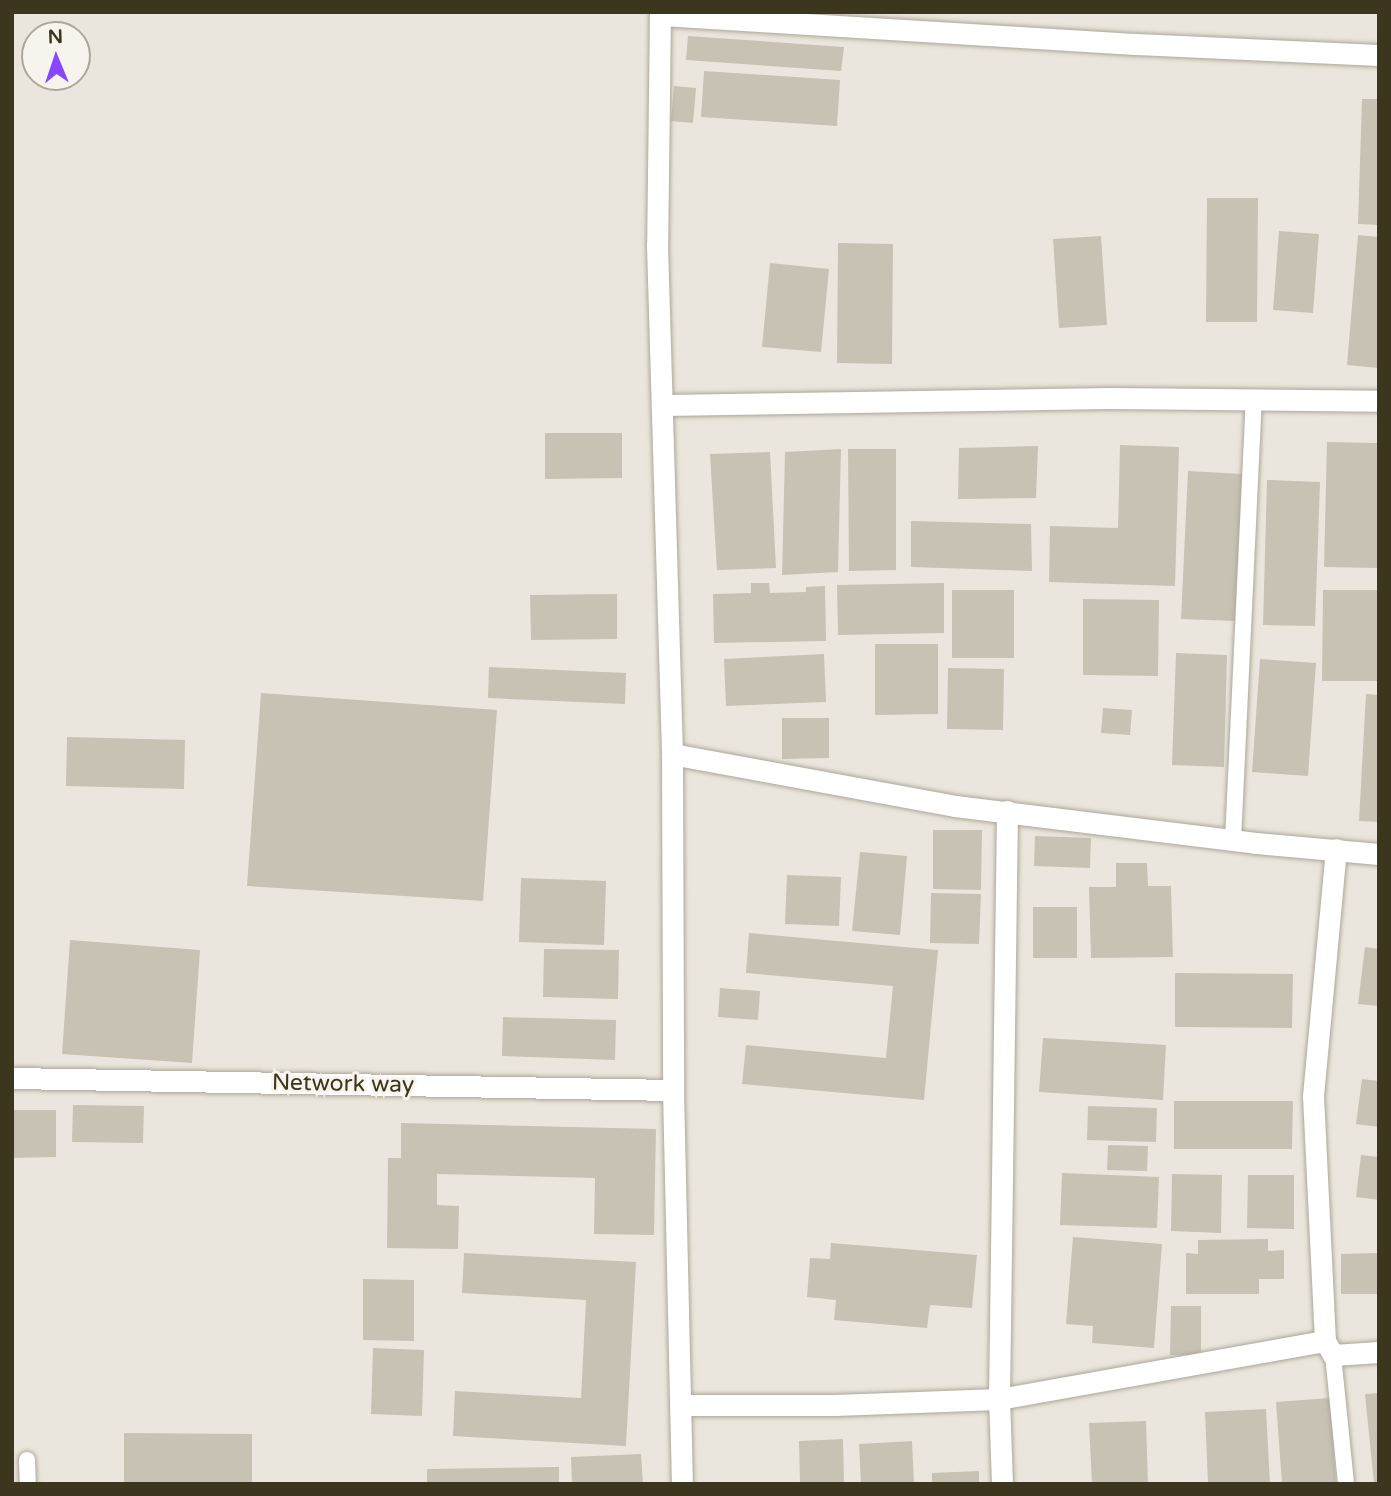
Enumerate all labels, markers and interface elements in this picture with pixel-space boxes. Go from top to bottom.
north arrow [21,21,91,91]
text: N [47,26,63,48]
street label: Network way [272,1069,414,1099]

